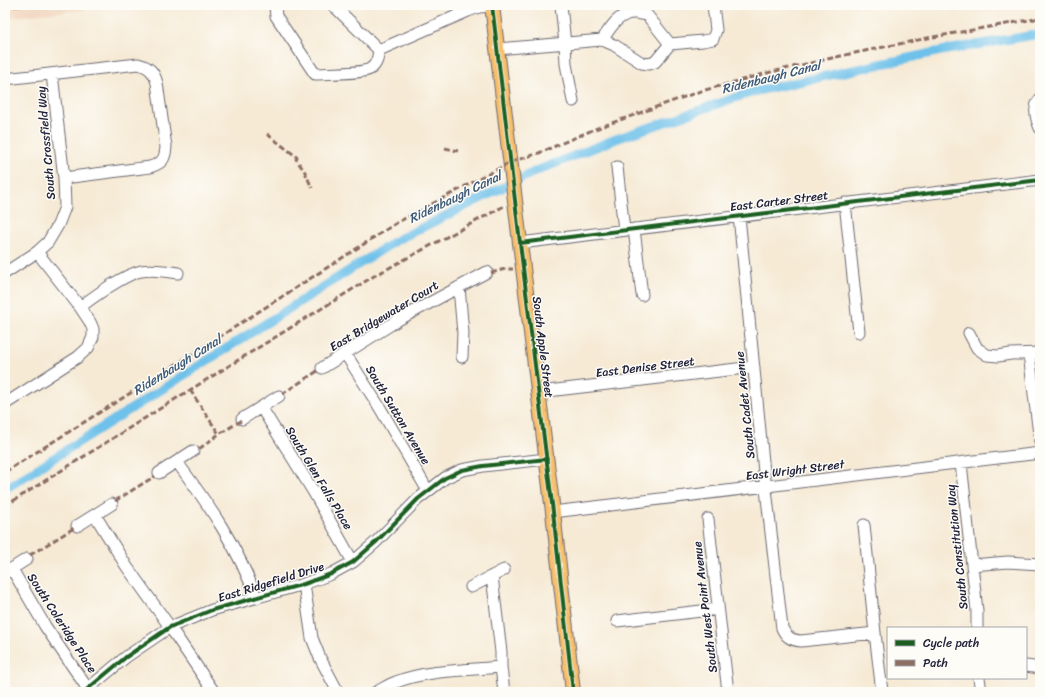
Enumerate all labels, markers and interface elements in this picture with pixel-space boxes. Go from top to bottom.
water label: Ridenbaugh Canal [719,53,826,100]
street label: South Crossfield Way [30,85,62,201]
water label: Ridenbaugh Canal [405,163,508,230]
street label: East Carter Street [729,184,829,218]
street label: East Bridgewater Court [325,275,443,357]
street label: South Apple Street [526,295,560,399]
water label: Ridenbaugh Canal [128,327,229,402]
street label: East Denise Street [594,350,696,384]
street label: South Cadet Avenue [728,350,762,460]
street label: South Sutton Avenue [359,361,437,469]
street label: South Glen Falls Place [279,422,359,534]
street label: East Wright Street [744,453,847,487]
street label: South Constitution Way [939,483,975,611]
street label: South West Point Avenue [686,540,724,674]
street label: East Ridgefield Drive [215,555,327,609]
street label: South Coleridge Place [21,568,103,678]
legend [887,627,1027,679]
text: Cycle path [923,632,979,654]
text: Path [923,652,948,674]

